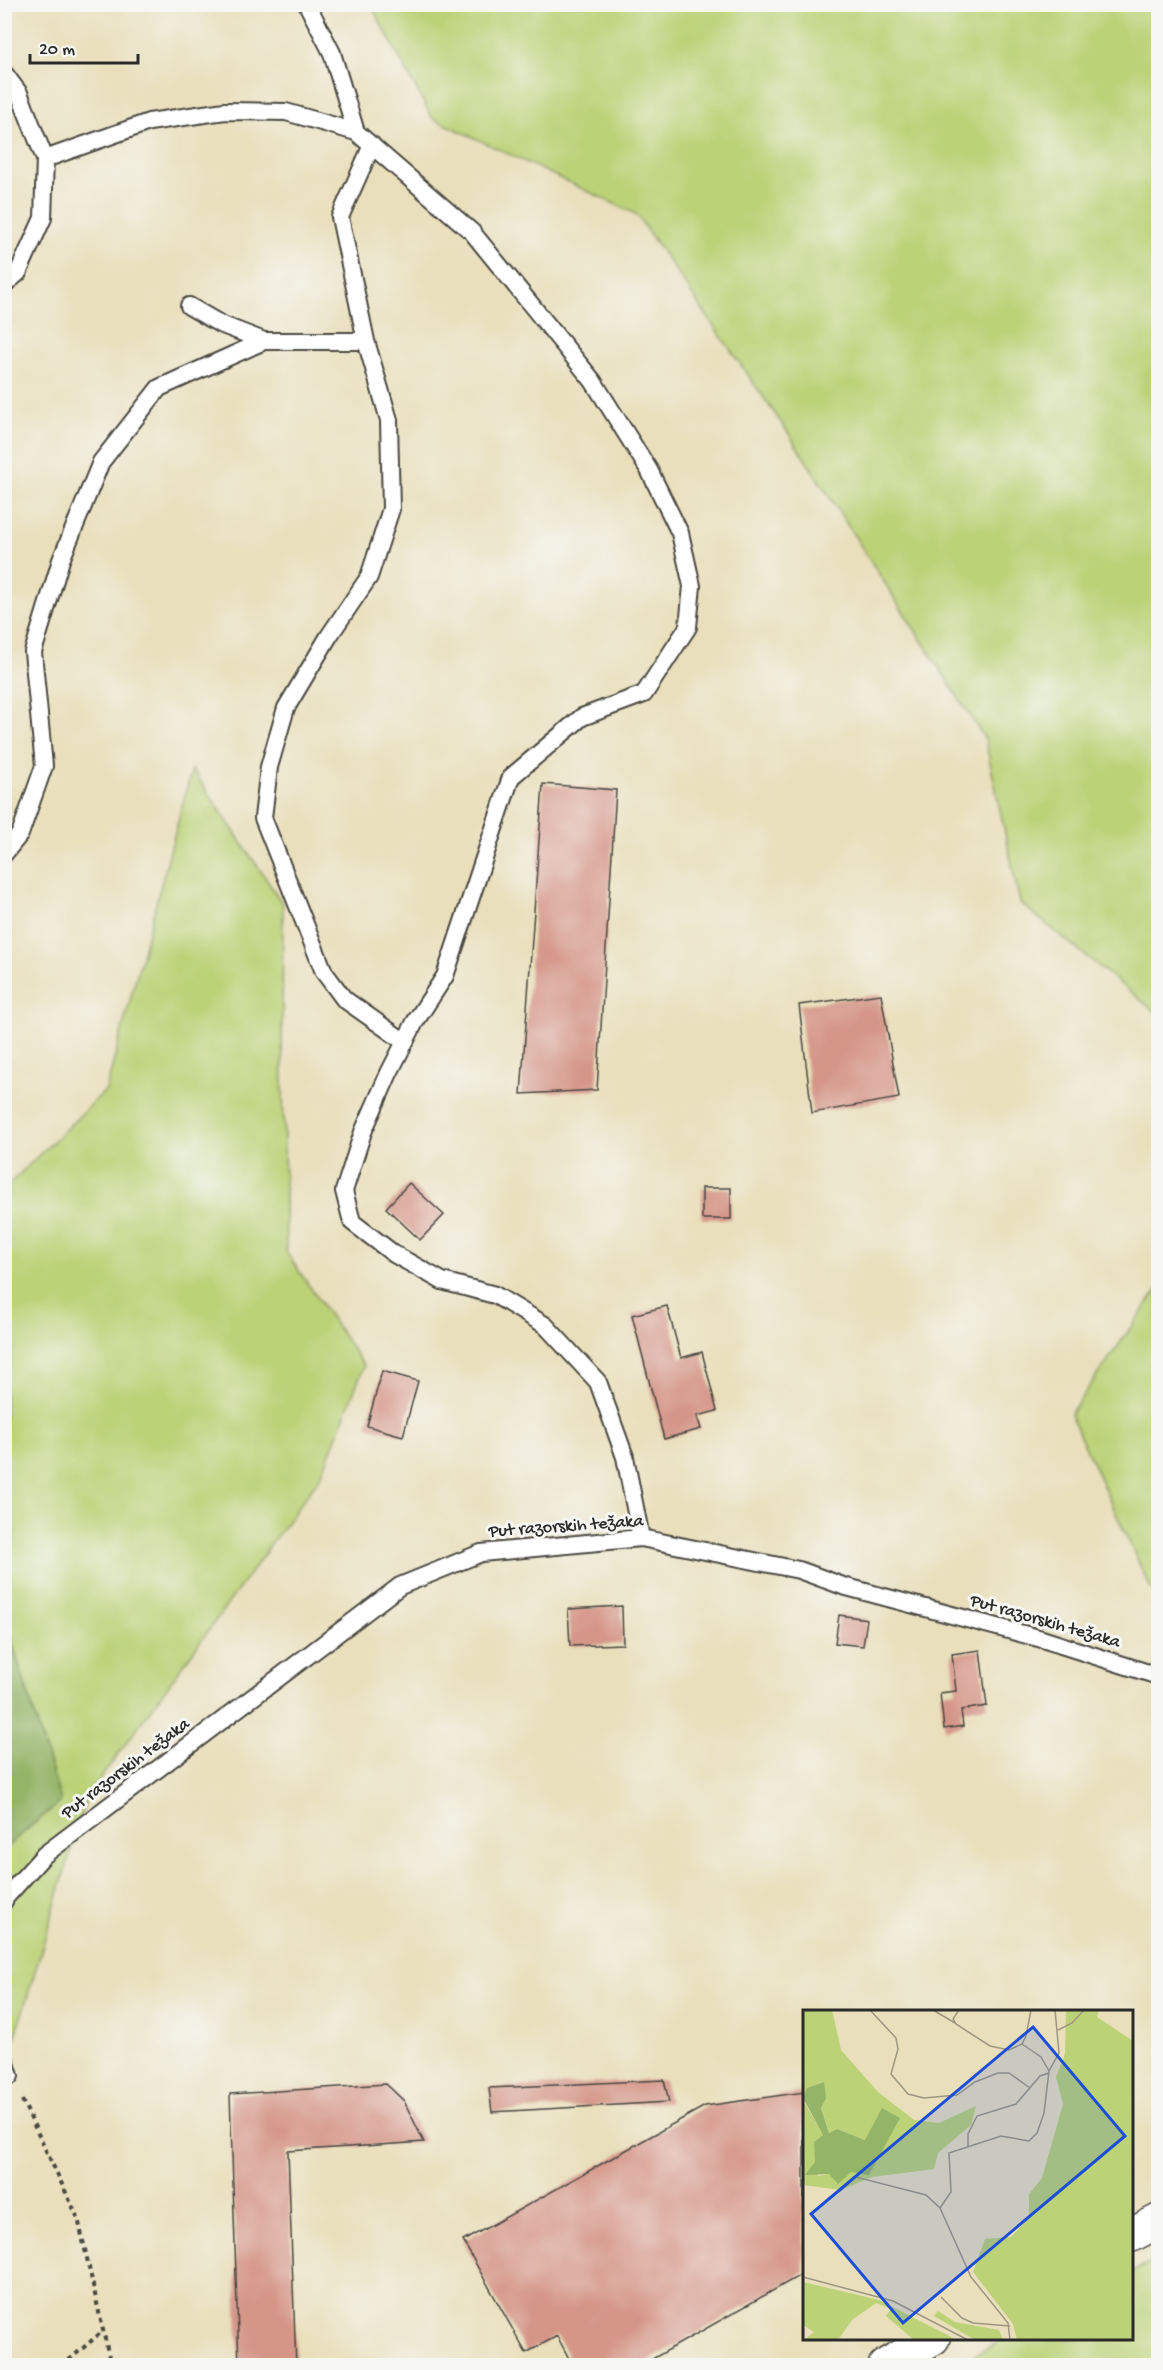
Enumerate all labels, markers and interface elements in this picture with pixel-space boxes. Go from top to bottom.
scale bar [30,27,138,65]
text: 20 m [39,40,75,61]
street label: Put razorskih težaka [487,1511,645,1543]
street label: Put razorskih težaka [967,1590,1123,1654]
street label: Put razorskih težaka [57,1713,195,1825]
inset map [803,2010,1133,2340]

